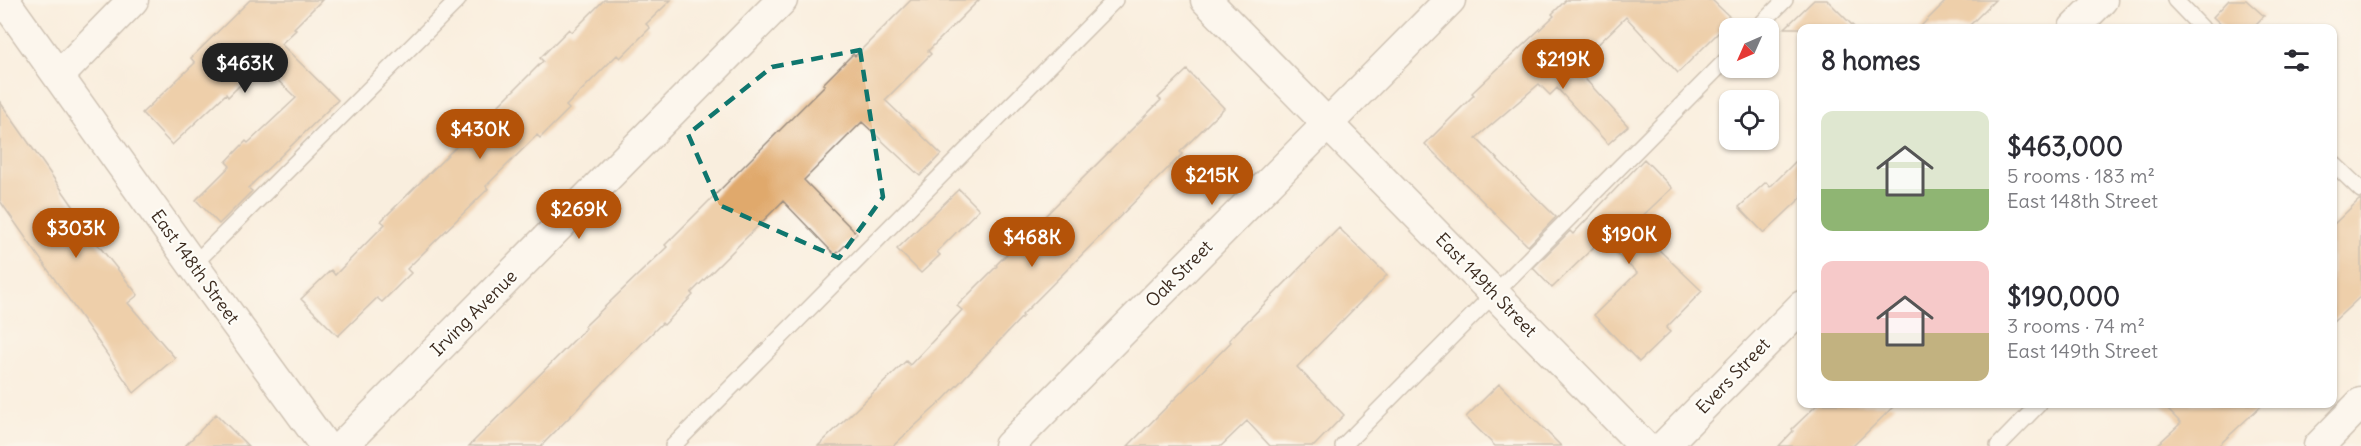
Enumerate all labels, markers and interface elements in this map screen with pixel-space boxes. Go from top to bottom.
north arrow [1719,18,1779,78]
map controls [1719,18,1779,150]
pin: $219K [1521,39,1605,90]
pin: $463K [203,43,287,94]
text: 8 homes [1821,44,1920,77]
icon: filters [2280,44,2313,77]
text: $219K [1536,46,1590,71]
text: $463K [216,50,274,75]
button: locate [1719,90,1779,150]
pin: $430K [438,109,522,160]
text: $430K [450,116,510,141]
text: $463,000 [2007,130,2123,163]
icon: home [1869,135,1941,207]
pin: $215K [1170,155,1254,206]
text: $215K [1185,162,1239,187]
text: 5 rooms · 183 m² [2007,163,2155,188]
text: East 148th Street [2007,188,2158,213]
pin: $269K [537,189,621,240]
text: $269K [550,196,608,221]
street label: East 148th Street [146,205,245,328]
pin: $303K [34,208,118,259]
pin: $190K [1587,214,1671,265]
text: $303K [46,215,106,240]
pin: $468K [990,217,1074,268]
text: $190K [1601,221,1657,246]
text: $468K [1003,224,1061,249]
street label: East 149th Street [1431,228,1542,341]
street label: Oak Street [1140,235,1217,312]
street label: Irving Avenue [426,265,522,361]
text: $190,000 [2007,280,2120,313]
icon: home [1869,285,1941,357]
text: 3 rooms · 74 m² [2007,313,2145,338]
street label: Evers Street [1691,333,1774,418]
text: East 149th Street [2007,338,2158,363]

